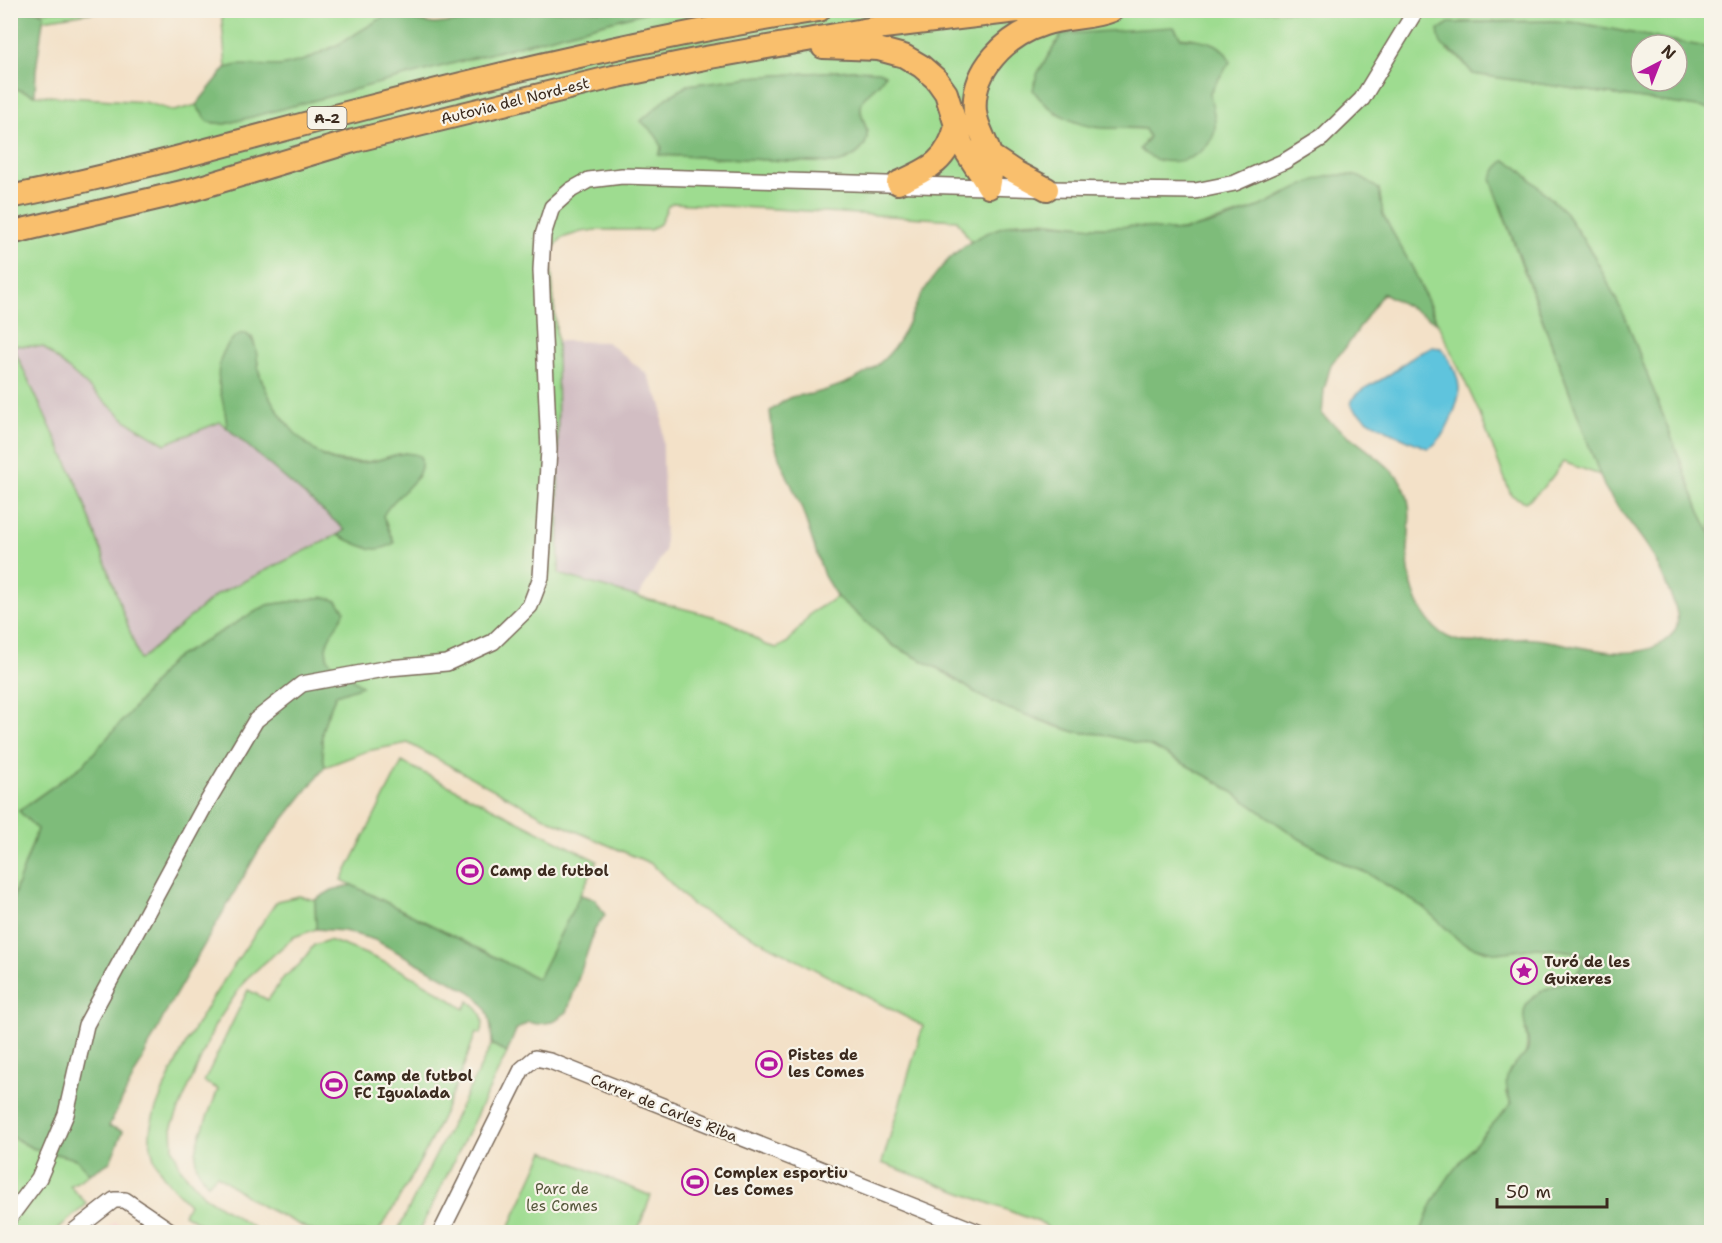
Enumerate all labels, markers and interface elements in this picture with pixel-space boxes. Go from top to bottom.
north arrow [1629,33,1689,93]
text: N [1657,40,1680,64]
street label: Autovia del Nord-est [439,73,591,129]
road number: A-2 [308,107,346,129]
sports icon: Camp de futbol [455,856,485,886]
place label: Camp de futbol [490,861,609,881]
place label: Turó de les Guixeres [1544,952,1630,989]
place icon: Turó de les Guixeres [1509,956,1539,986]
place label: Pistes de les Comes [788,1045,864,1082]
sports icon: Pistes de les Comes [754,1049,784,1079]
place label: Camp de futbol FC Igualada [354,1066,473,1103]
street label: Carrer de Carles Riba [588,1069,741,1147]
sports icon: Camp de futbol FC Igualada [319,1070,349,1100]
place label: Complex esportiu Les Comes [714,1163,848,1200]
sports icon: Complex esportiu Les Comes [680,1167,710,1197]
scale bar [1497,1171,1606,1209]
park label: Parc de les Comes [526,1179,598,1216]
text: 50 m [1506,1180,1551,1204]

